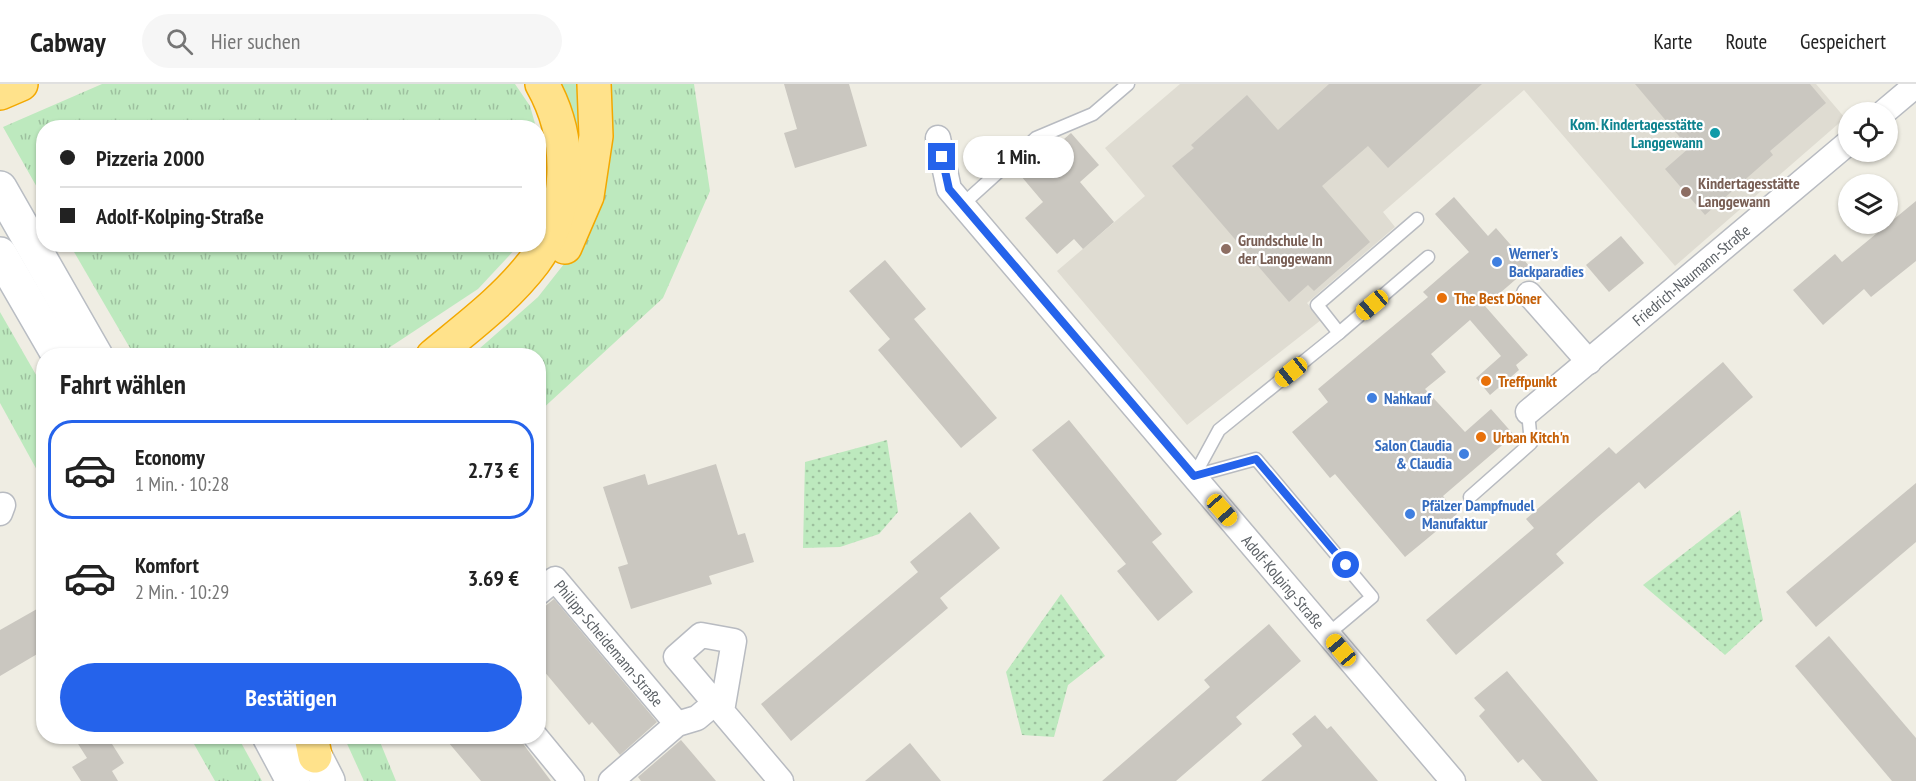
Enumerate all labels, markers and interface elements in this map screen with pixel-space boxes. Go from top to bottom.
search box [142,14,562,68]
text: Cabway [30,23,106,60]
icon: search [163,25,196,58]
text: Hier suchen [211,27,300,55]
text: Karte [1654,28,1692,55]
text: Route [1725,28,1767,55]
text: Gespeichert [1800,28,1886,55]
map controls [1838,102,1898,234]
button: locate [1838,102,1898,162]
place label: Kom. Kindertagesstätte Langgewann [1570,114,1703,152]
marker: Kom. Kindertagesstätte Langgewann [1708,126,1722,140]
callout: 1 Min. [963,136,1074,178]
route end [928,143,955,170]
text: Pizzeria 2000 [96,144,205,172]
text: 1 Min. [996,144,1041,170]
place label: Kindertagesstätte Langgewann [1698,173,1800,211]
button: layers [1838,174,1898,234]
marker: Kindertagesstätte Langgewann [1679,185,1693,199]
text: Adolf-Kolping-Straße [96,202,264,230]
street label: Friedrich-Naumann-Straße [1628,220,1754,330]
place label: Grundschule In der Langgewann [1238,230,1332,268]
marker: Grundschule In der Langgewann [1219,242,1233,256]
place label: Werner's Backparadies [1508,243,1584,281]
marker: Werner's Backparadies [1490,255,1504,269]
car [1352,287,1392,323]
place label: The Best Döner [1454,288,1542,308]
marker: The Best Döner [1435,291,1449,305]
car [1271,354,1311,390]
text: Fahrt wählen [60,367,186,401]
place label: Treffpunkt [1498,371,1557,391]
marker: Treffpunkt [1479,374,1493,388]
place label: Nahkauf [1384,388,1432,408]
marker: Nahkauf [1365,391,1379,405]
place label: Urban Kitch'n [1493,427,1569,447]
marker: Urban Kitch'n [1474,430,1488,444]
place label: Salon Claudia & Claudia [1375,435,1452,473]
icon: car [63,443,117,497]
text: Economy [135,443,205,471]
marker: Salon Claudia & Claudia [1457,447,1471,461]
text: 2.73 € [468,456,519,484]
text: 1 Min. · 10:28 [135,471,229,497]
car [1203,491,1241,529]
place label: Pfälzer Dampfnudel Manufaktur [1422,495,1535,533]
marker: Pfälzer Dampfnudel Manufaktur [1403,507,1417,521]
street label: Adolf-Kolping-Straße [1238,531,1329,633]
icon: car [63,551,117,605]
text: Komfort [135,551,199,579]
route start [1332,551,1359,578]
text: 3.69 € [468,564,519,592]
street label: Philipp-Scheidemann-Straße [550,576,668,710]
text: 2 Min. · 10:29 [135,579,229,605]
car [1323,630,1359,670]
button: Bestätigen [60,663,522,732]

